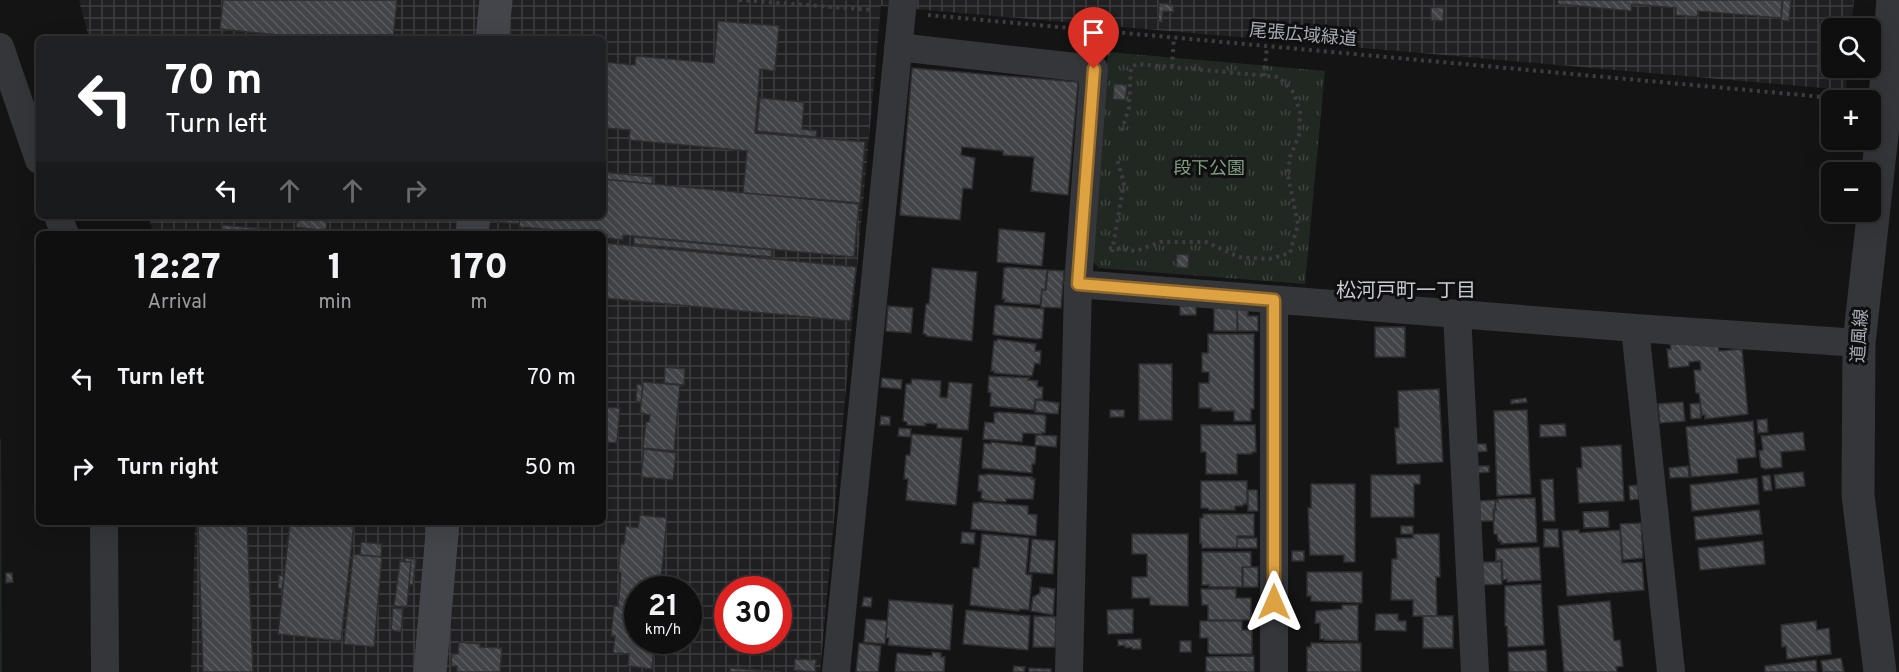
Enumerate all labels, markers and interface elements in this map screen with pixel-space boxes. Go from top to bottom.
pin [1068,7,1119,69]
icon: arrive [1077,16,1110,49]
map controls [1821,18,1881,222]
button: search [1821,18,1881,78]
street label: 尾張広域緑道 [1248,20,1358,52]
text: 70 m [165,56,263,109]
icon: left [66,60,144,138]
button: + [1821,90,1881,150]
text: Turn left [165,108,267,142]
park label: 段下公園 [1173,158,1245,181]
button: − [1821,162,1881,222]
icon: left [210,174,243,207]
icon: ahead [273,174,306,207]
icon: ahead [336,174,369,207]
icon: right [399,174,432,207]
text: 12:27 [134,246,221,292]
text: 1 [328,246,343,292]
text: 170 [450,246,508,292]
district label: 松河戸町一丁目 [1336,279,1476,305]
text: Arrival [147,290,207,316]
text: min [319,290,352,316]
text: m [470,290,487,316]
street label: 道風線 [1848,308,1874,364]
icon: left [66,362,99,395]
text: Turn left [117,365,205,392]
text: 70 m [527,365,576,392]
icon: right [66,452,99,485]
text: Turn right [117,455,219,482]
text: 50 m [524,455,576,482]
position arrow [1242,570,1306,634]
speed limit sign: 30 [714,576,792,654]
text: 21 [648,589,678,626]
text: km/h [645,621,681,640]

